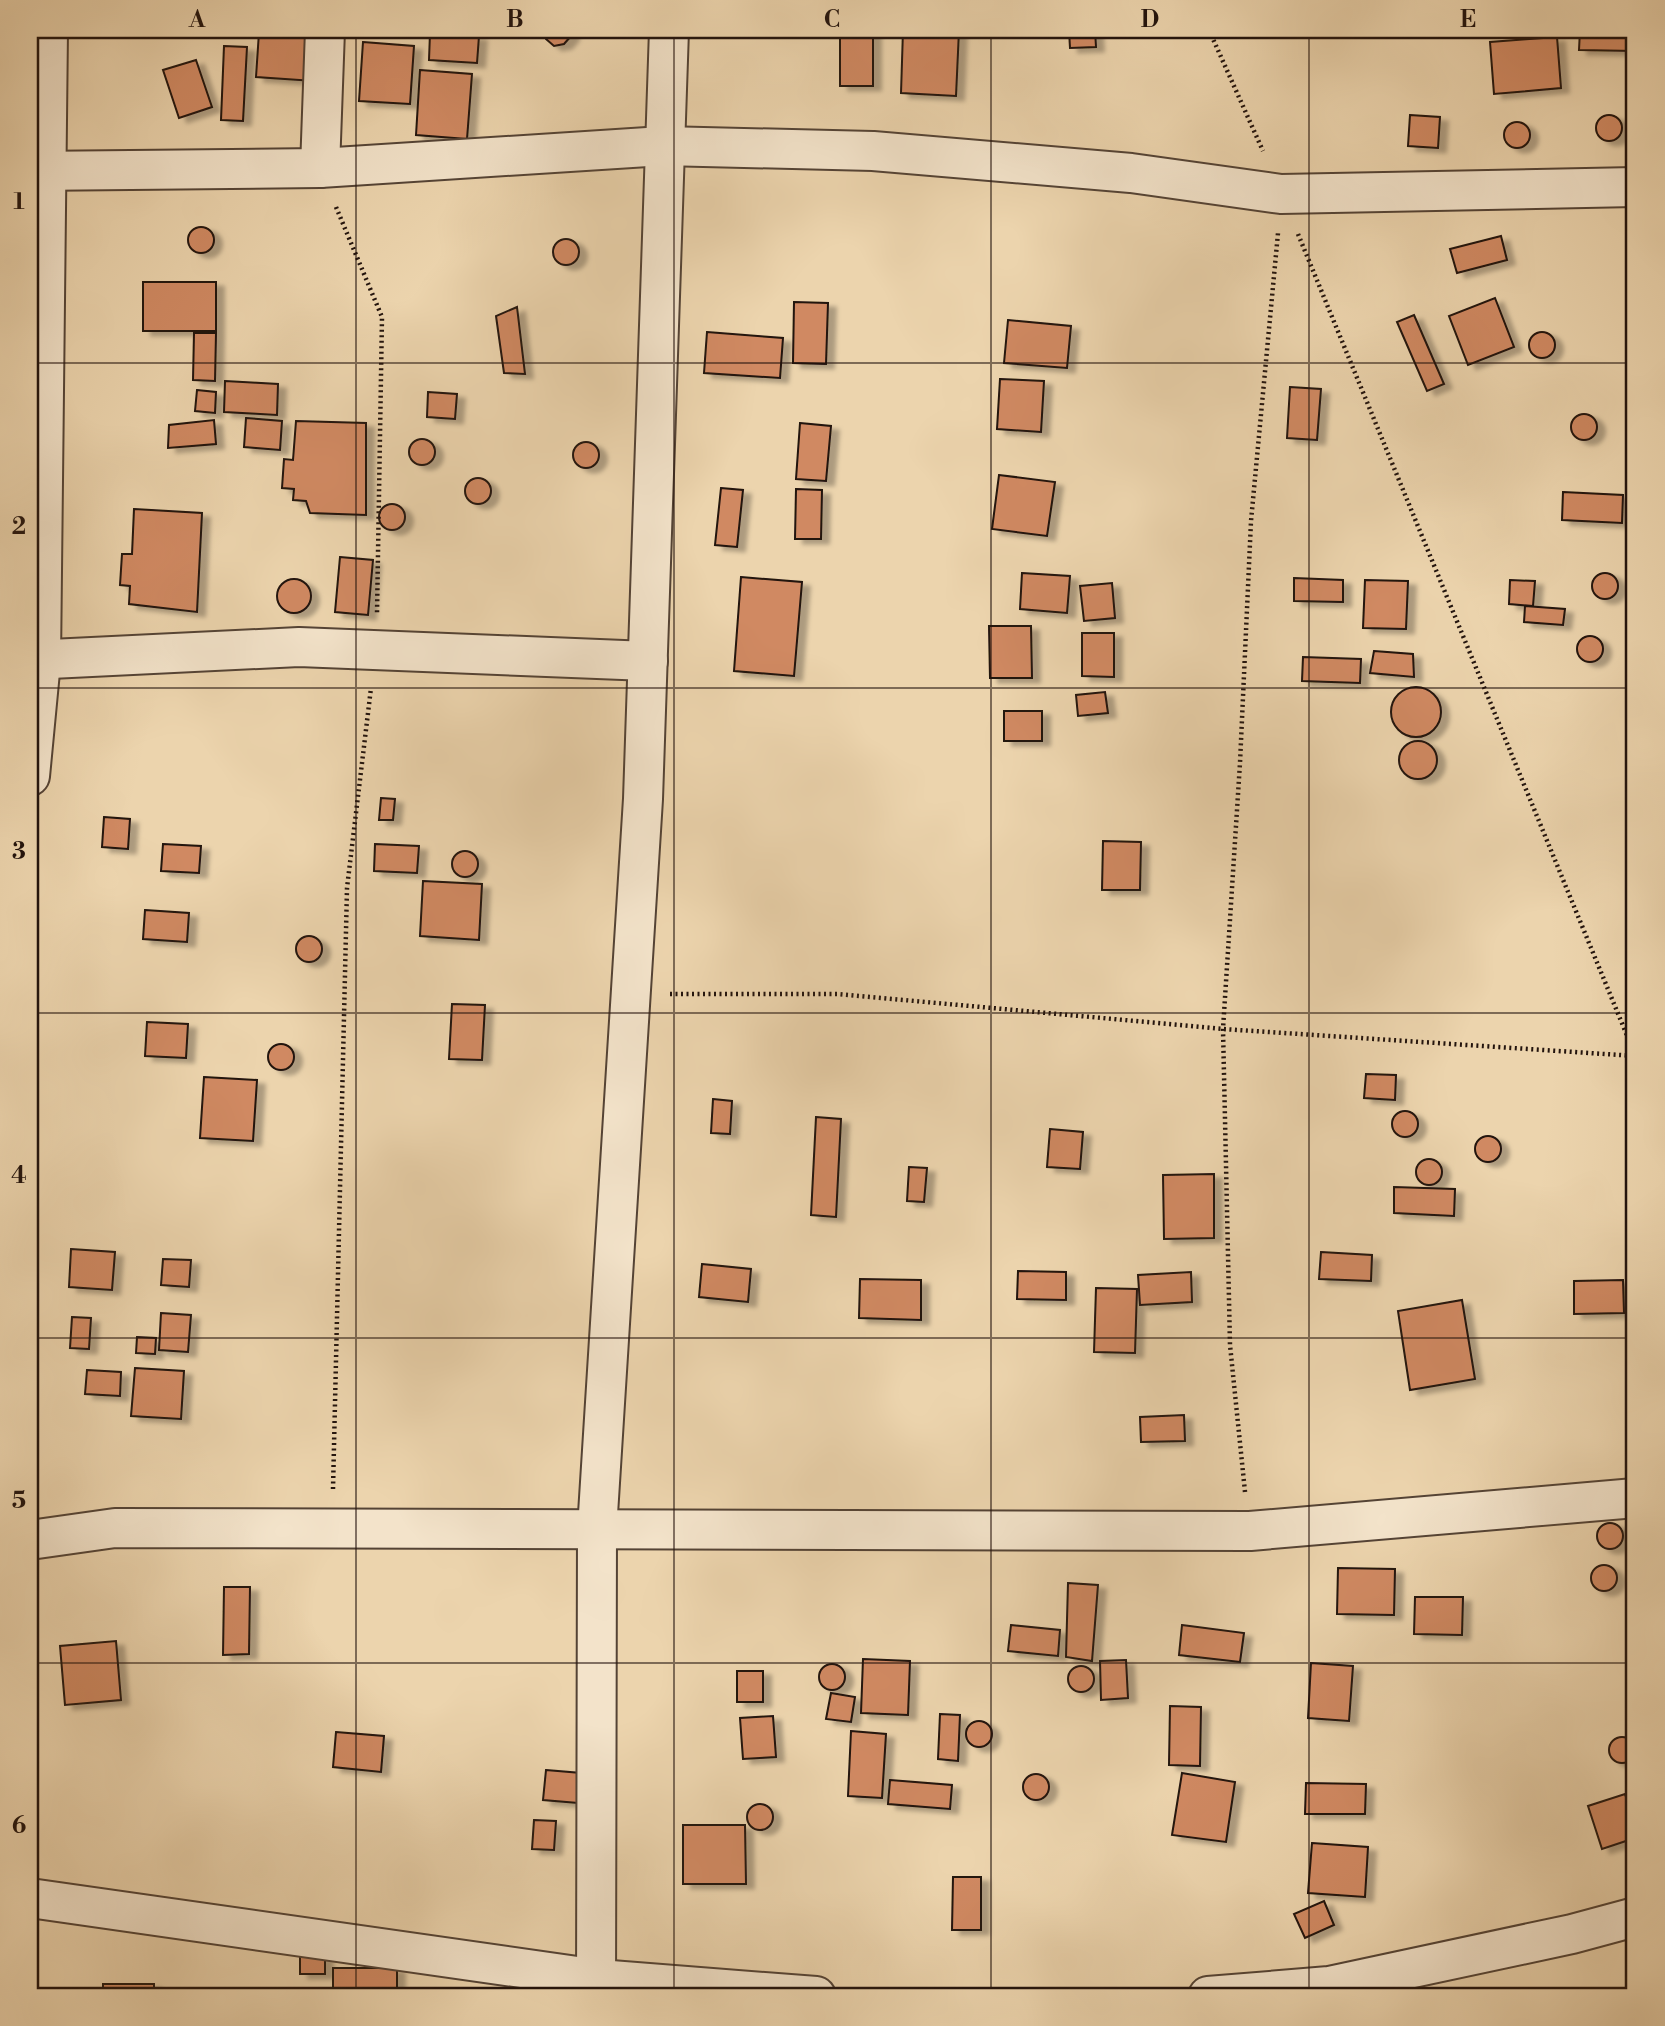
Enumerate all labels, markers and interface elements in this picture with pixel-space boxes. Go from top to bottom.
text: A [188,6,206,34]
text: B [506,6,524,34]
text: C [824,6,840,34]
text: D [1141,6,1159,34]
text: E [1460,6,1476,34]
text: 1 [13,188,25,216]
text: 2 [12,513,26,541]
text: 3 [12,838,26,866]
text: 4 [11,1162,27,1190]
text: 5 [12,1487,26,1515]
text: 6 [12,1812,26,1840]

